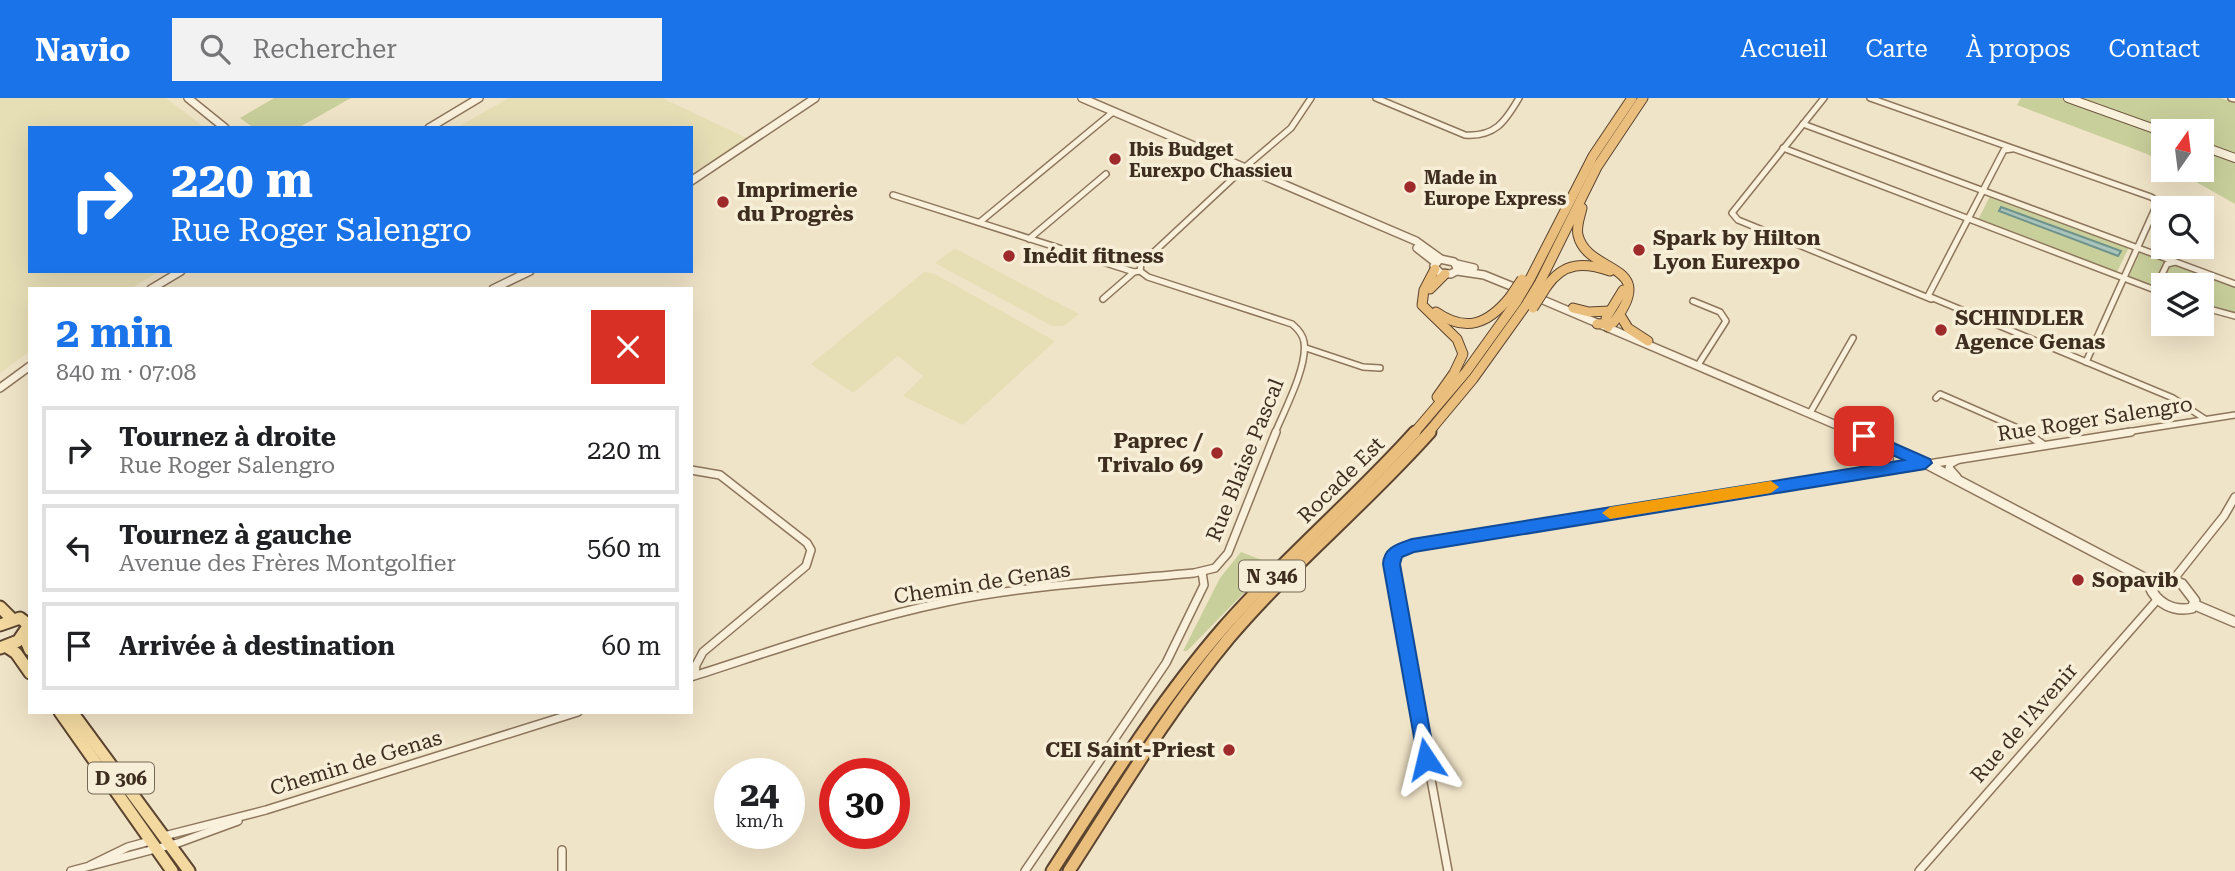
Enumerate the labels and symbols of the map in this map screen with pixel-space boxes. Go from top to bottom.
north arrow [2151,119,2214,182]
place label: Ibis Budget Eurexpo Chassieu [1129,139,1292,181]
marker: Ibis Budget Eurexpo Chassieu [1107,151,1123,167]
place label: Made in Europe Express [1424,167,1566,209]
place label: Imprimerie du Progrès [737,178,858,226]
marker: Made in Europe Express [1402,179,1418,195]
marker: Imprimerie du Progrès [715,194,731,210]
place label: Spark by Hilton Lyon Eurexpo [1653,226,1821,274]
marker: Spark by Hilton Lyon Eurexpo [1631,242,1647,258]
place label: Inédit fitness [1023,244,1164,268]
marker: Inédit fitness [1001,248,1017,264]
place label: SCHINDLER Agence Genas [1955,306,2105,354]
marker: SCHINDLER Agence Genas [1933,322,1949,338]
street label: Rue Blaise Pascal [1201,375,1289,545]
street label: Rue Roger Salengro [1996,392,2194,446]
pin [1834,406,1894,466]
place label: Paprec / Trivalo 69 [1098,429,1204,477]
street label: Rocade Est [1293,432,1389,528]
marker: Paprec / Trivalo 69 [1209,445,1225,461]
street label: Chemin de Genas [892,557,1072,609]
road number: N 346 [1239,561,1305,592]
place label: Sopavib [2092,568,2179,592]
marker: Sopavib [2070,572,2086,588]
street label: Rue de l'Avenir [1966,658,2082,787]
position arrow [1389,722,1463,796]
street label: Chemin de Genas [267,725,445,801]
place label: CEI Saint-Priest [1045,738,1215,762]
marker: CEI Saint-Priest [1221,742,1237,758]
speed limit sign: 30 [819,758,910,849]
road number: D 306 [88,762,154,793]

